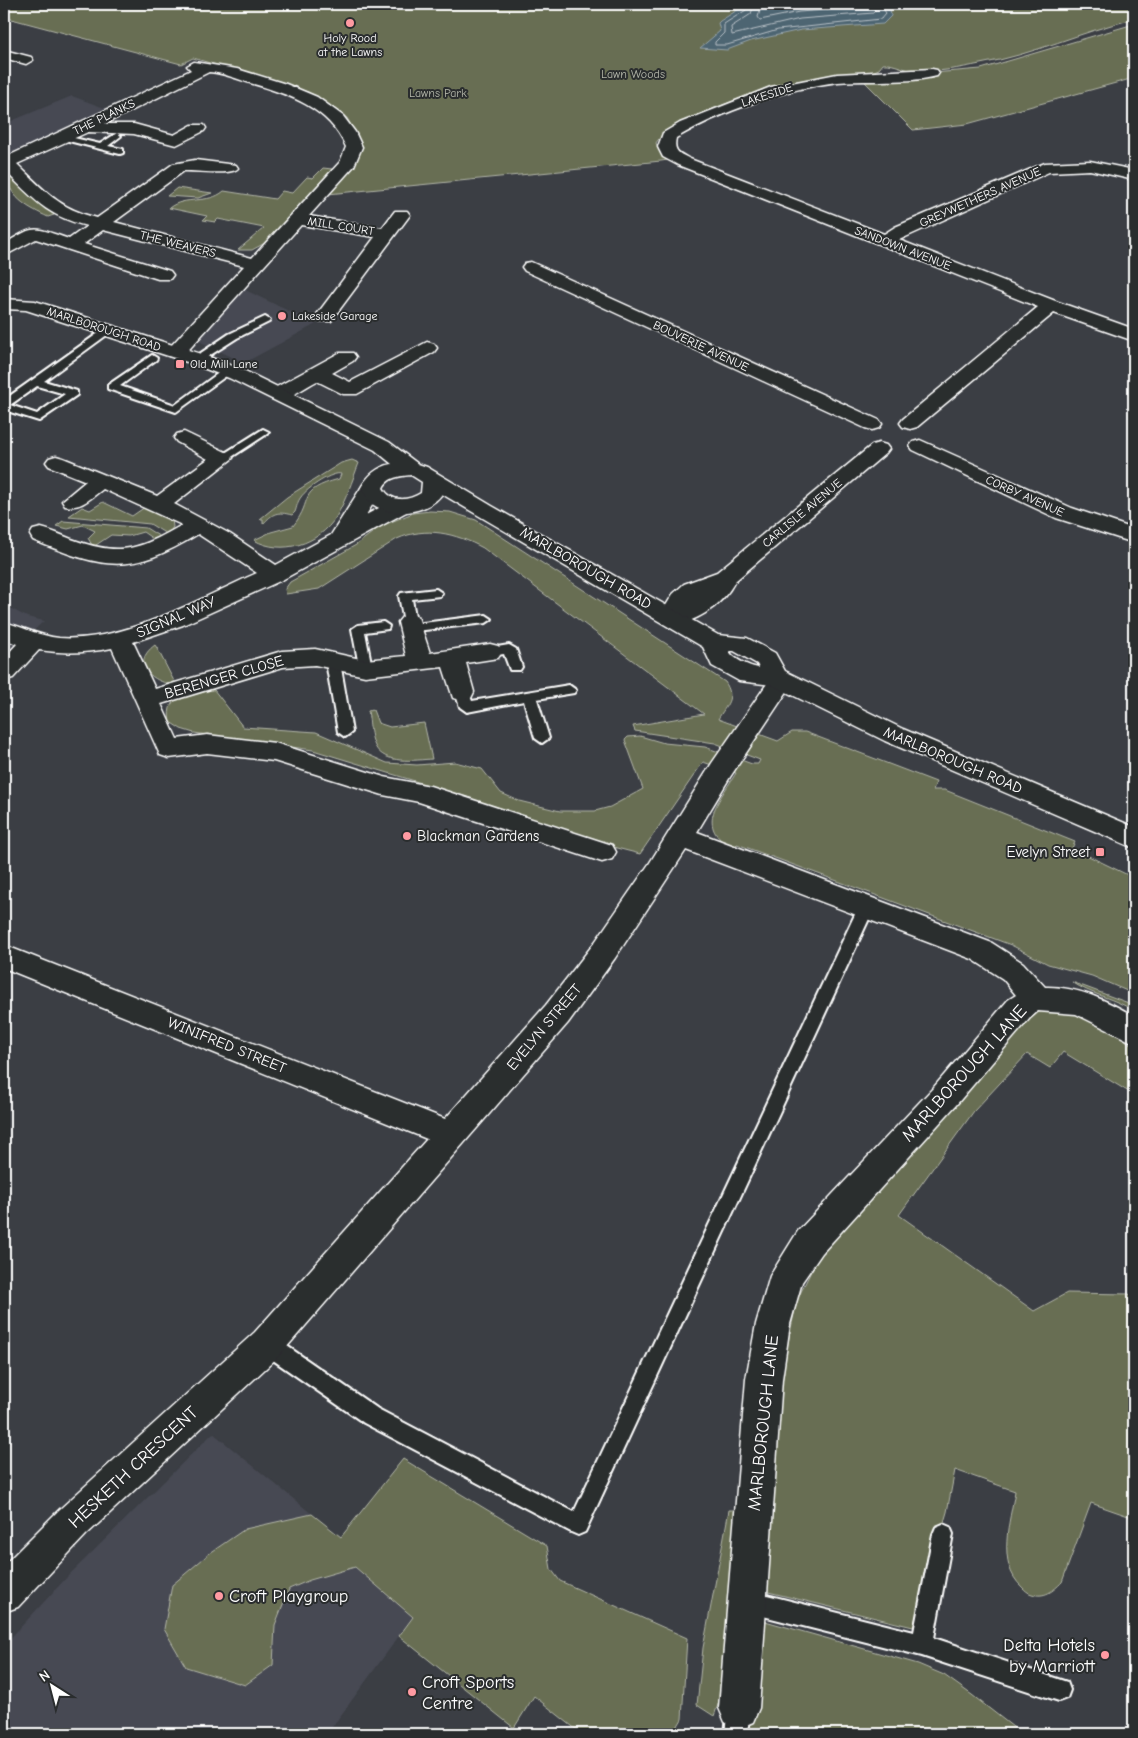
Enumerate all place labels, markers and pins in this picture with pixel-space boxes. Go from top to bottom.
marker: Holy Rood at the Lawns [344,17,356,29]
place label: Holy Rood at the Lawns [318,31,382,59]
place label: Lakeside Garage [292,309,378,323]
marker: Lakeside Garage [276,310,288,322]
place label: Old Mill Lane [190,357,257,371]
marker: Old Mill Lane [174,358,186,370]
place label: Blackman Gardens [417,827,539,845]
marker: Blackman Gardens [401,830,413,842]
place label: Evelyn Street [1007,843,1091,861]
marker: Evelyn Street [1094,846,1106,858]
place label: Croft Playgroup [229,1586,348,1607]
marker: Croft Playgroup [213,1590,225,1602]
place label: Delta Hotels by Marriott [1003,1635,1096,1677]
marker: Delta Hotels by Marriott [1099,1649,1111,1661]
place label: Croft Sports Centre [422,1672,514,1714]
marker: Croft Sports Centre [406,1686,418,1698]

